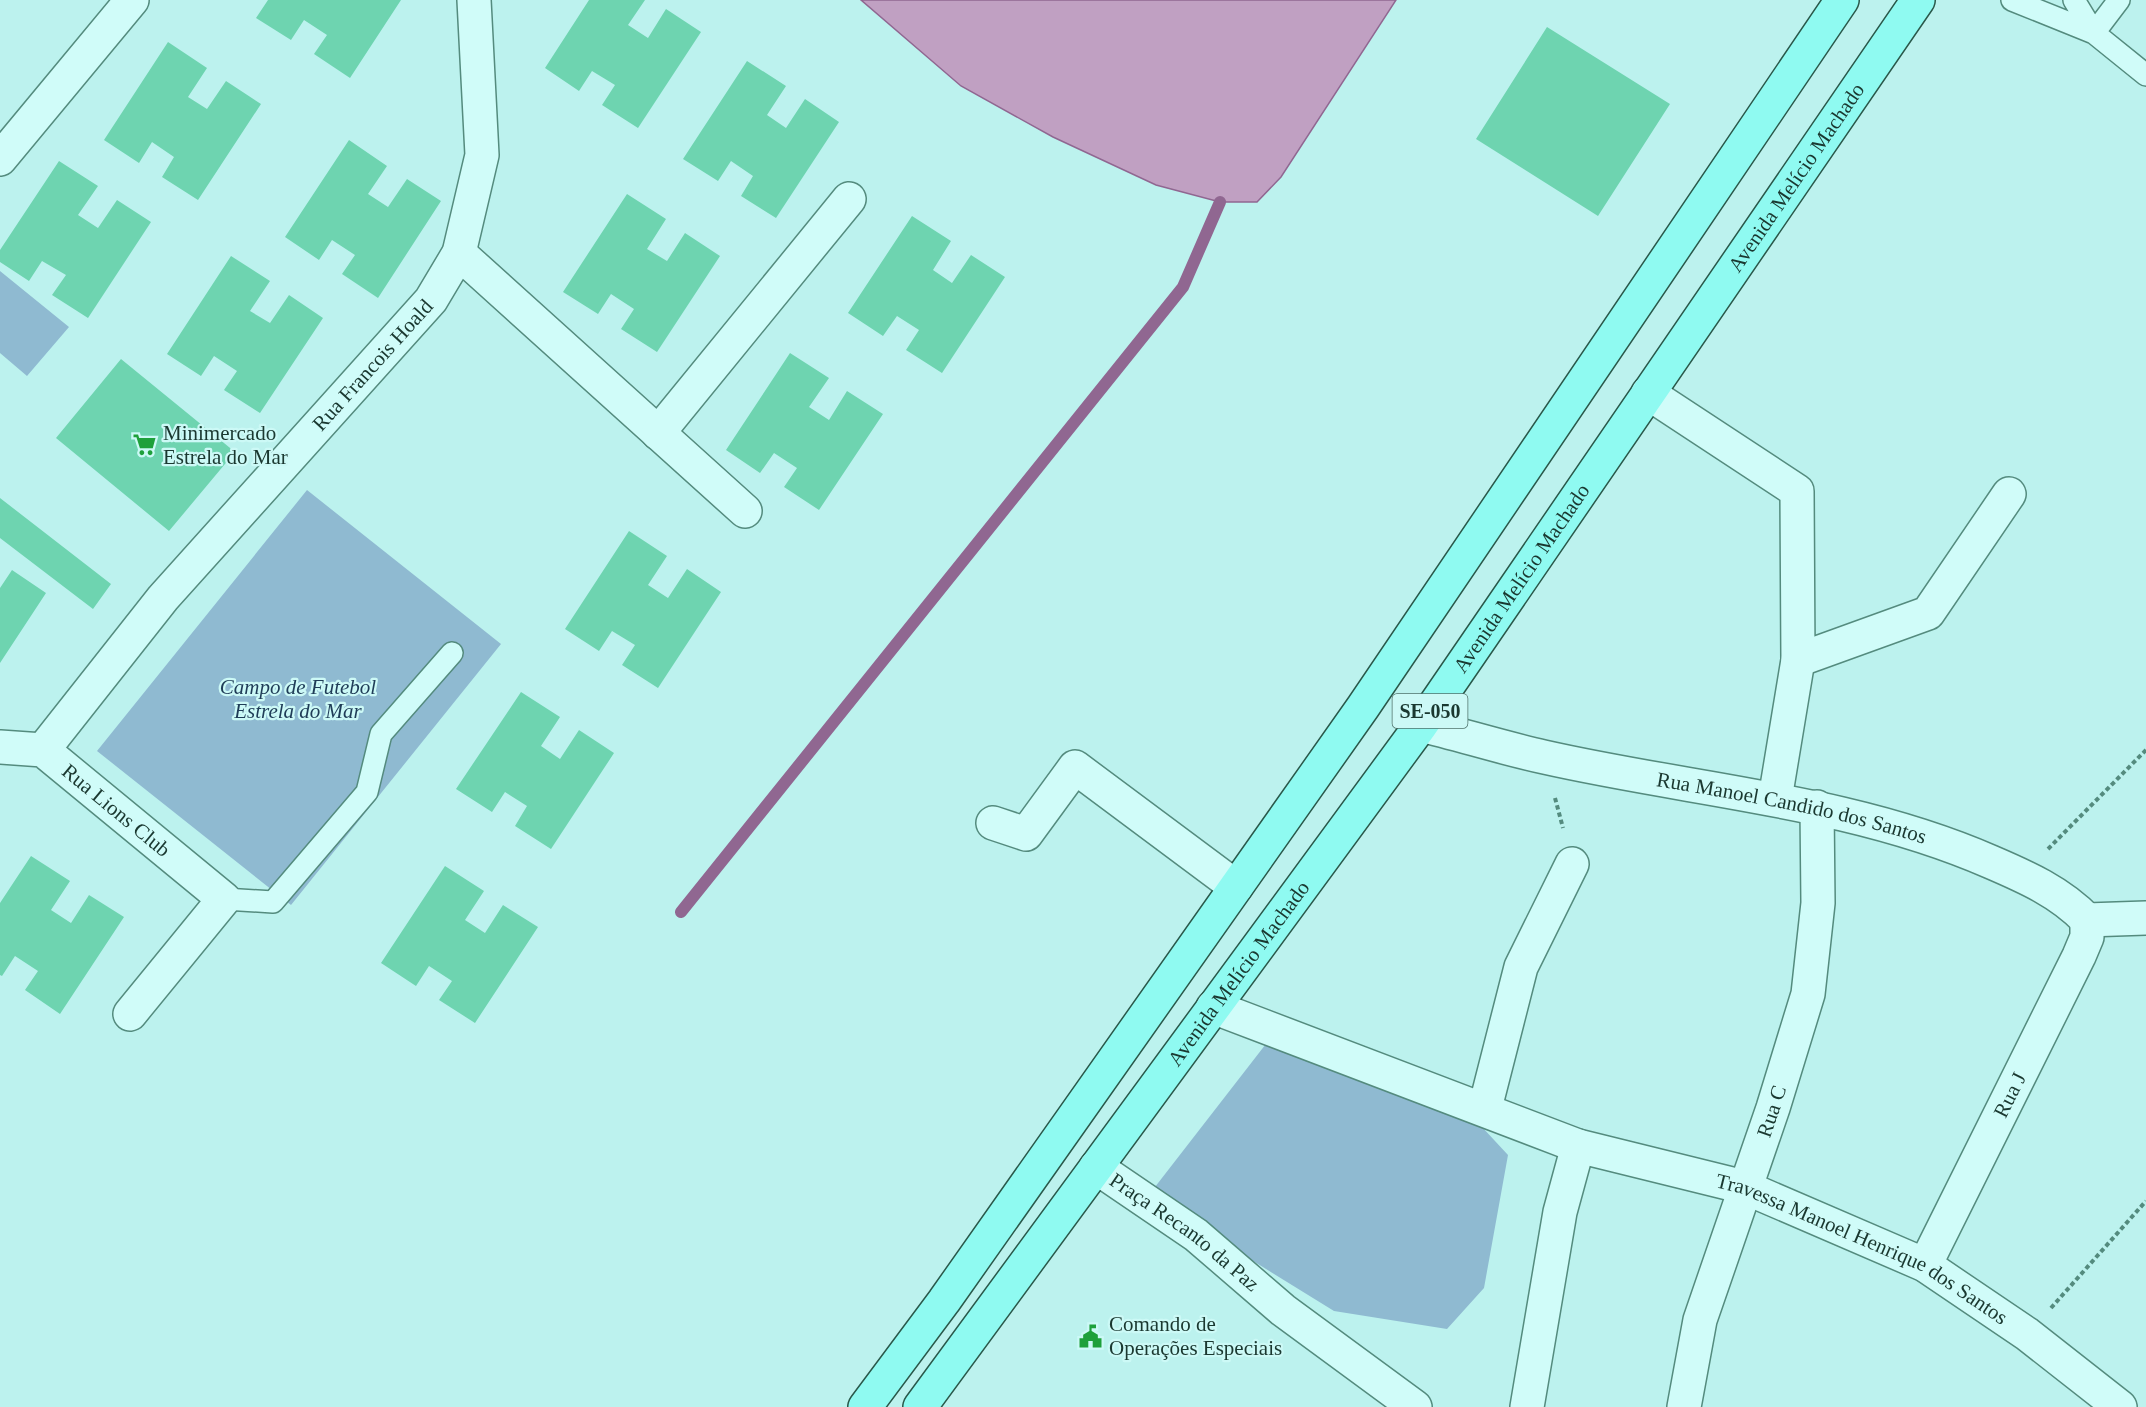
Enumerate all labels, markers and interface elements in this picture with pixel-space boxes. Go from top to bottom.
street label: Avenida Melício Machado [1723,79,1869,277]
street label: Rua Francois Hoald [307,294,438,436]
place label: Minimercado Estrela do Mar [163,421,288,469]
supermarket icon: Minimercado Estrela do Mar [132,432,158,458]
street label: Avenida Melício Machado [1448,479,1595,677]
park label: Campo de Futebol Estrela do Mar [220,675,376,723]
road number: SE-050 [1392,694,1468,728]
street label: Rua Lions Club [57,759,175,862]
street label: Rua Manoel Candido dos Santos [1655,767,1930,849]
street label: Avenida Melício Machado [1163,876,1314,1071]
street label: Rua J [1988,1068,2031,1121]
street label: Rua C [1752,1083,1791,1140]
street label: Praça Recanto da Paz [1105,1168,1264,1296]
street label: Travessa Manoel Henrique dos Santos [1714,1169,2012,1329]
place label: Comando de Operações Especiais [1109,1312,1282,1360]
public building icon: Comando de Operações Especiais [1078,1323,1104,1349]

